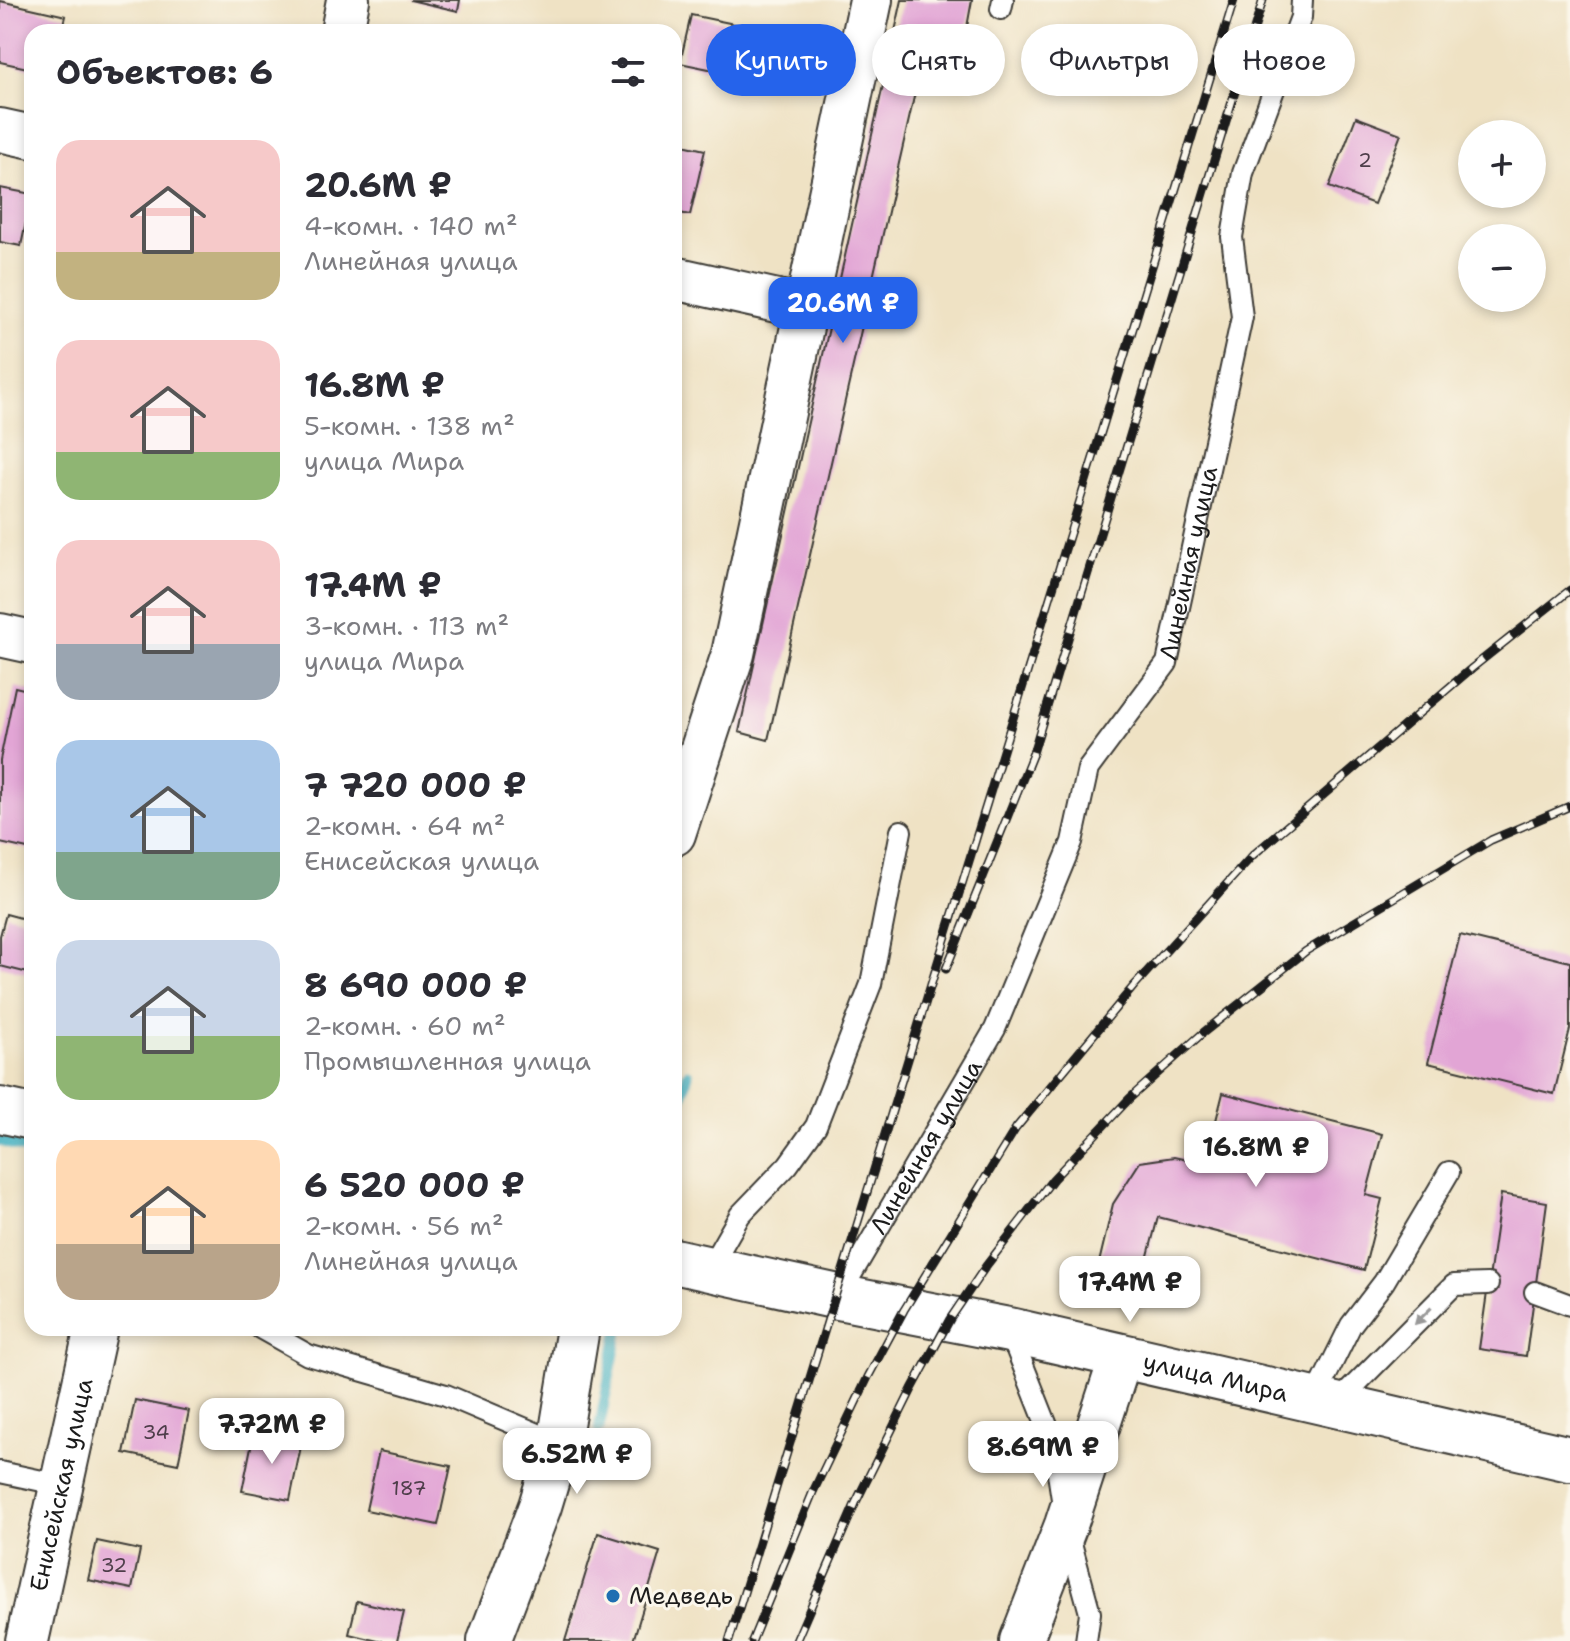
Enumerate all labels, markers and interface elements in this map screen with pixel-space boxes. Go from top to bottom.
chip: Купить [706,24,856,96]
chip: Снять [872,24,1005,96]
chip: Фильтры [1021,24,1198,96]
chip: Новое [1214,24,1355,96]
text: Объектов: 6 [56,49,273,95]
icon: filters [606,50,650,94]
map controls [1458,120,1546,312]
button: + [1458,120,1546,208]
house number: 2 [1358,147,1372,173]
text: 20.6M ₽ [304,162,452,208]
icon: home [120,172,216,268]
text: 4-комн. · 140 m² [304,208,518,243]
button: − [1458,224,1546,312]
text: Линейная улица [304,243,518,278]
pin: 20.6M ₽ [769,277,917,345]
text: 20.6M ₽ [786,285,900,320]
text: 16.8M ₽ [304,362,445,408]
icon: home [120,372,216,468]
text: 5-комн. · 138 m² [304,408,515,443]
text: улица Мира [304,443,464,478]
street label: Линейная улица [1152,463,1225,663]
text: 17.4M ₽ [304,562,442,608]
icon: home [120,572,216,668]
text: 3-комн. · 113 m² [304,608,509,643]
text: улица Мира [304,643,464,678]
text: 7 720 000 ₽ [304,762,527,808]
icon: home [120,772,216,868]
text: 2-комн. · 64 m² [304,808,506,843]
text: Енисейская улица [304,843,539,878]
text: 8 690 000 ₽ [304,962,528,1008]
icon: home [120,972,216,1068]
text: 2-комн. · 60 m² [304,1008,506,1043]
text: Промышленная улица [304,1043,591,1078]
street label: Линейная улица [862,1054,990,1240]
pin: 16.8M ₽ [1182,1121,1330,1189]
text: 16.8M ₽ [1202,1129,1310,1164]
text: 6 520 000 ₽ [304,1162,525,1208]
icon: home [120,1172,216,1268]
text: 2-комн. · 56 m² [304,1208,504,1243]
text: Линейная улица [304,1243,518,1278]
pin: 17.4M ₽ [1056,1256,1204,1324]
text: 17.4M ₽ [1077,1264,1183,1299]
one-way arrow [1414,1307,1433,1325]
street label: улица Мира [1140,1345,1291,1410]
street label: Енисейская улица [22,1375,100,1594]
pin: 7.72M ₽ [198,1398,346,1466]
text: 7.72M ₽ [217,1406,327,1441]
house number: 34 [142,1419,170,1445]
pin: 8.69M ₽ [969,1421,1117,1489]
pin: 6.52M ₽ [503,1428,651,1496]
text: 8.69M ₽ [986,1429,1100,1464]
text: 6.52M ₽ [521,1436,633,1471]
house number: 187 [392,1475,426,1501]
house number: 32 [101,1552,127,1578]
place label: Медведь [629,1580,733,1612]
marker: Медведь [604,1587,622,1605]

